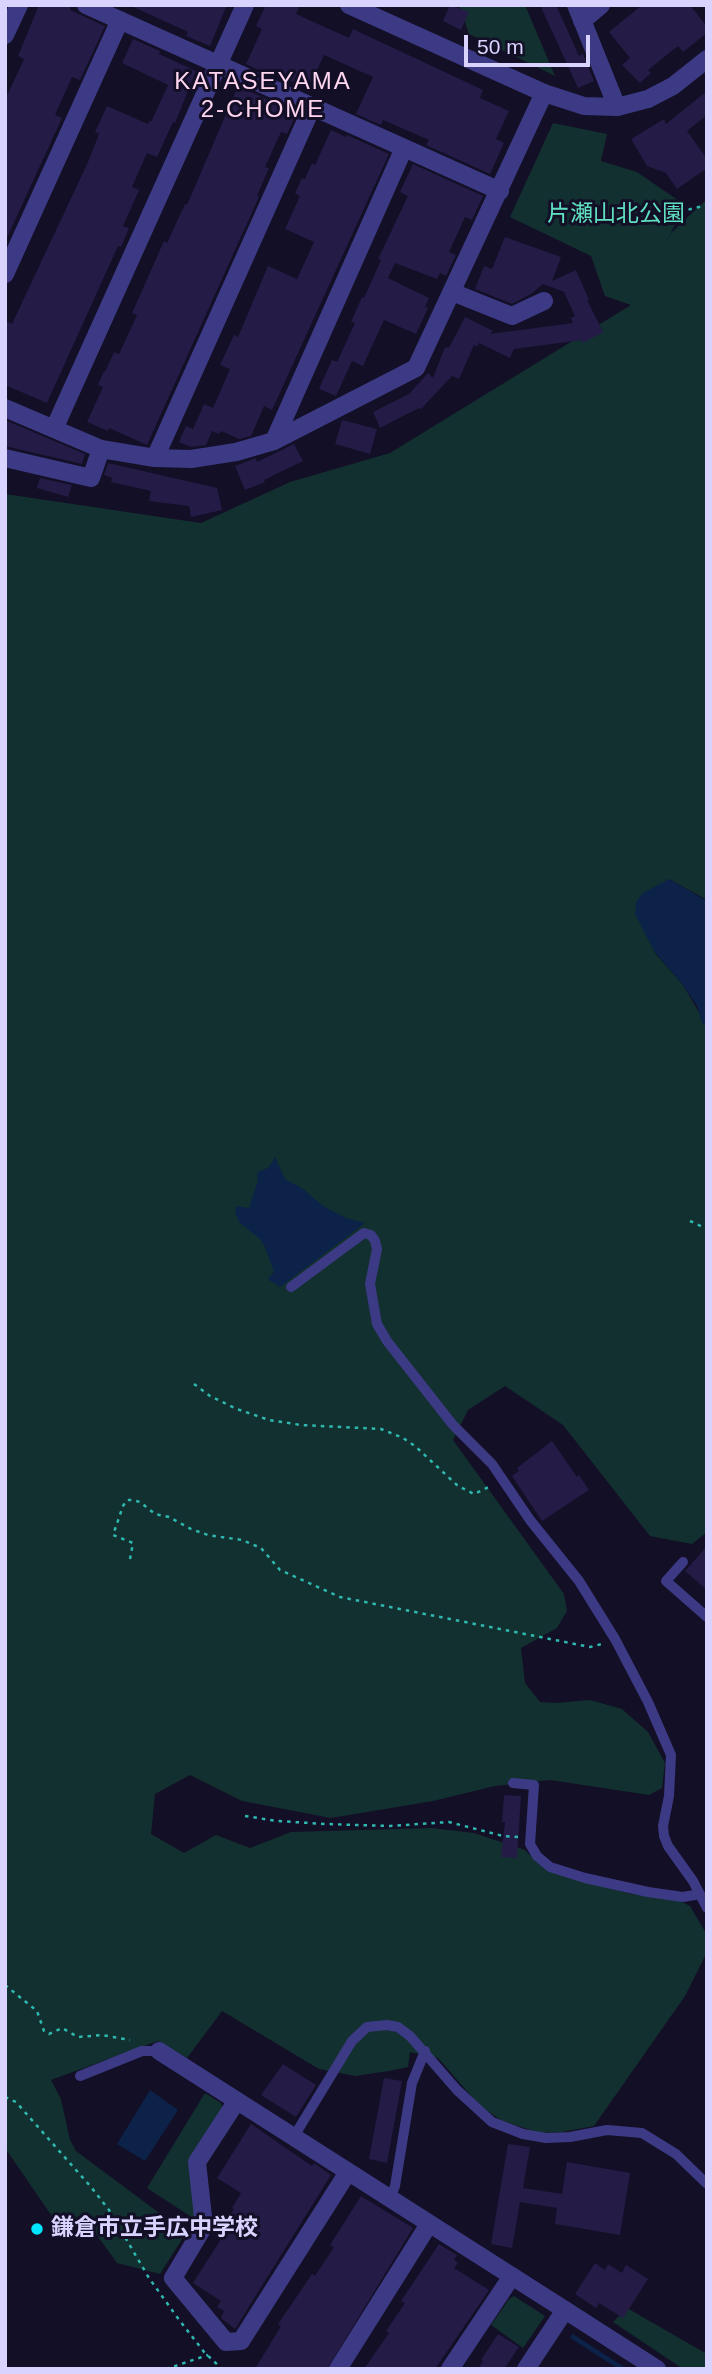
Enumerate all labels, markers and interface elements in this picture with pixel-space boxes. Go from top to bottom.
scale bar [467,21,593,65]
text: 50 m [477,35,524,58]
district label: KATASEYAMA 2-CHOME [176,68,350,124]
park label: 片瀬山北公園 [547,201,685,229]
place label: 鎌倉市立手広中学校 [51,2215,258,2243]
marker: 鎌倉市立手広中学校 [29,2221,45,2237]

